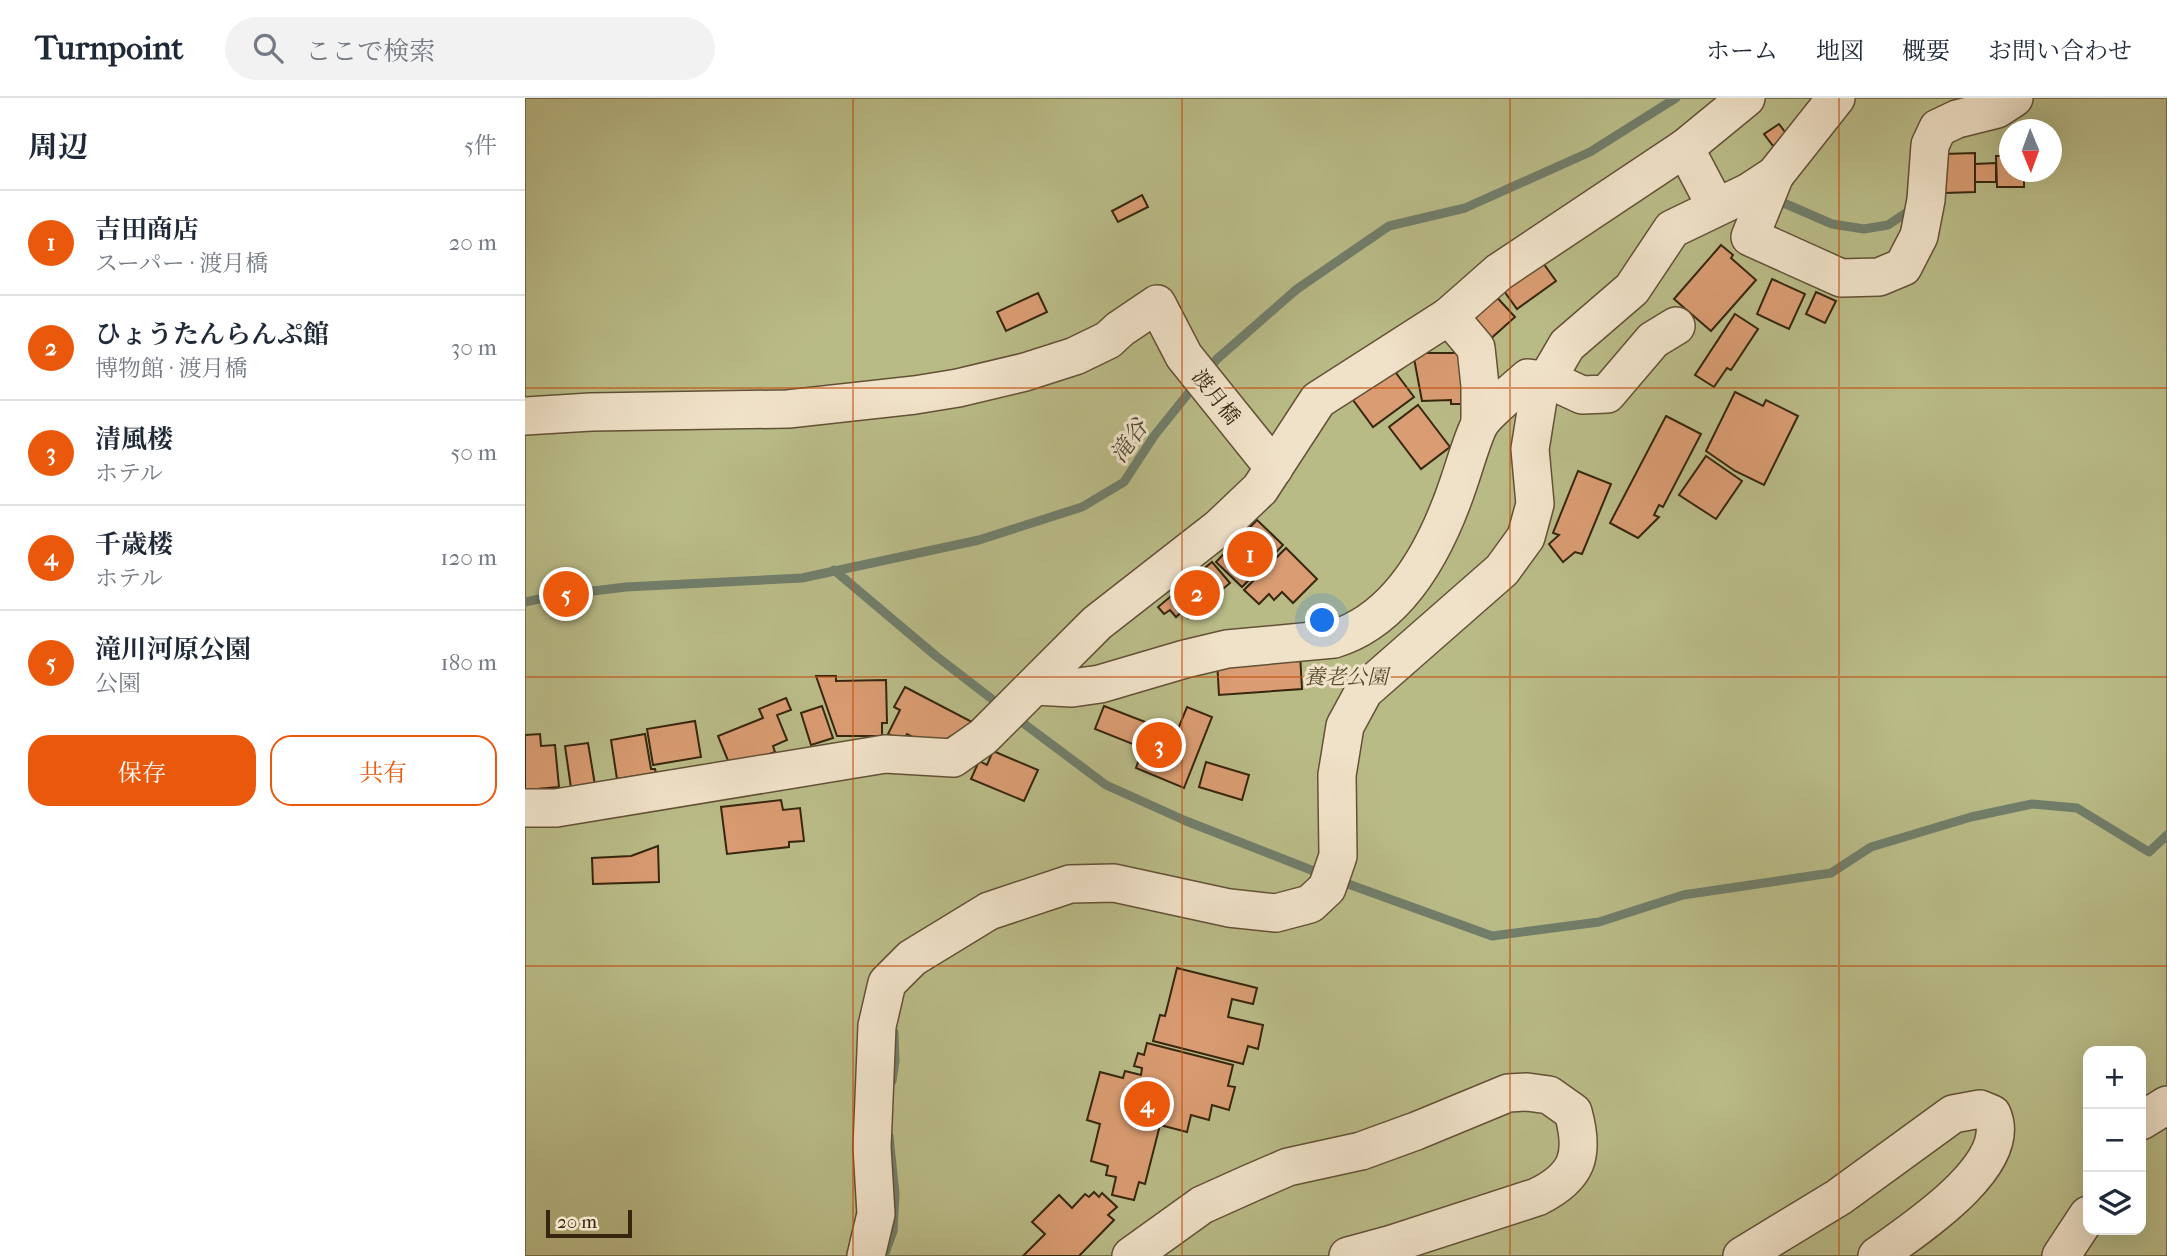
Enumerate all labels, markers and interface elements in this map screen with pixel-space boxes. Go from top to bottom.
search box [225,17,715,80]
text: Turnpoint [35,29,183,68]
icon: search [249,29,287,67]
text: ここで検索 [305,36,435,67]
text: ホーム [1706,37,1778,65]
text: 地図 [1816,37,1864,65]
text: 概要 [1902,37,1950,65]
text: お問い合わせ [1988,37,2132,65]
north arrow [1999,119,2062,182]
text: 周辺 [28,130,88,165]
text: 5件 [464,132,497,159]
text: 吉田商店 [95,214,199,245]
text: 1 [47,229,55,256]
text: 20 m [448,229,497,256]
text: スーパー · 渡月橋 [95,250,268,277]
text: ひょうたんらんぷ館 [95,319,329,350]
text: 2 [45,334,57,361]
text: 30 m [451,334,497,361]
text: 博物館 · 渡月橋 [95,355,248,382]
street label: 渡月橋 [1187,365,1245,429]
water label: 滝谷 [1105,413,1154,468]
text: 清風楼 [95,424,173,455]
text: 3 [46,439,56,466]
text: 50 m [450,439,497,466]
text: ホテル [95,460,163,487]
pin: 1 [1227,528,1273,580]
text: 千歳楼 [95,529,173,560]
text: 4 [44,544,58,571]
text: 120 m [440,544,497,571]
text: ホテル [95,565,163,592]
pin: 2 [1174,567,1220,619]
pin: 5 [543,568,589,620]
your location [1305,603,1339,637]
text: 滝川河原公園 [95,634,251,665]
text: 5 [46,649,56,676]
text: 180 m [440,649,497,676]
park label: 養老公園 [1304,665,1391,689]
text: 公園 [95,670,141,697]
pin: 3 [1136,719,1182,771]
button: 保存 [28,735,256,806]
button: 共有 [270,735,497,806]
map controls [2083,1046,2146,1235]
button: + [2083,1046,2146,1109]
pin: 4 [1124,1078,1170,1130]
button: − [2083,1109,2146,1172]
button: layers [2083,1172,2146,1235]
scale bar [546,1207,632,1239]
text: 20 m [557,1211,597,1233]

